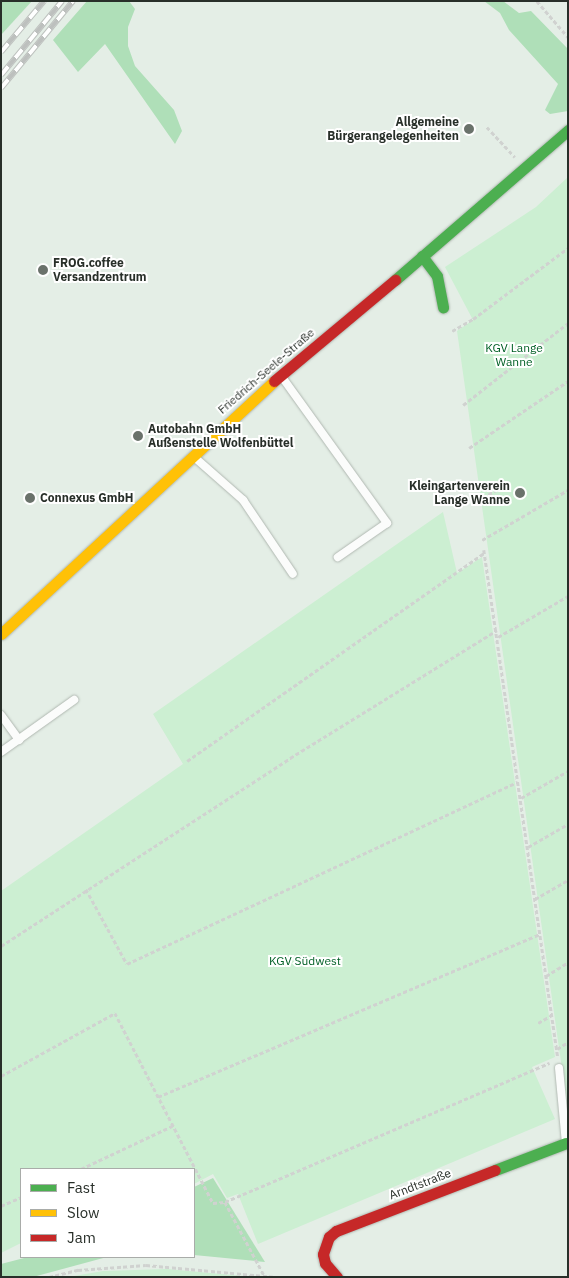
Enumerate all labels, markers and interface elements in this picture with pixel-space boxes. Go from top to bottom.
place label: Allgemeine Bürgerangelegenheiten [327,115,459,143]
marker: Allgemeine Bürgerangelegenheiten [463,123,475,135]
place label: FROG.coffee Versandzentrum [53,256,147,284]
marker: FROG.coffee Versandzentrum [37,264,49,276]
street label: Friedrich-Seele-Straße [215,325,317,417]
park label: KGV Lange Wanne [485,341,543,369]
place label: Autobahn GmbH Außenstelle Wolfenbüttel [148,422,293,450]
marker: Autobahn GmbH Außenstelle Wolfenbüttel [132,430,144,442]
place label: Kleingartenverein Lange Wanne [409,479,510,507]
marker: Kleingartenverein Lange Wanne [514,487,526,499]
place label: Connexus GmbH [40,491,134,505]
marker: Connexus GmbH [24,492,36,504]
park label: KGV Südwest [269,954,341,968]
street label: Arndtstraße [387,1166,453,1202]
legend [20,1168,195,1258]
text: Fast [67,1178,95,1197]
text: Slow [67,1203,100,1222]
text: Jam [67,1228,96,1247]

